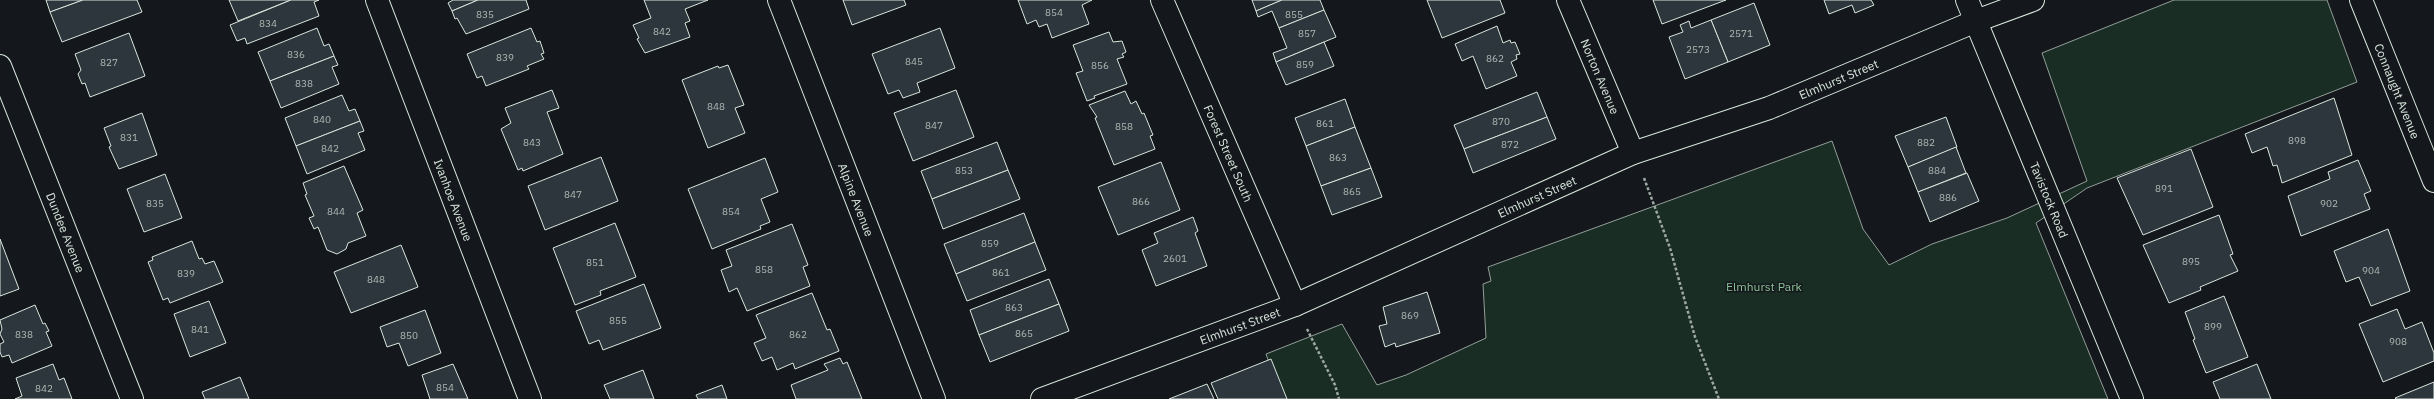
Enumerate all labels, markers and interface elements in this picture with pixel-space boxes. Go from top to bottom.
house number: 854 [1045,6,1063,19]
house number: 835 [476,8,494,21]
house number: 855 [1285,8,1303,21]
house number: 834 [259,17,277,30]
house number: 842 [653,25,671,38]
house number: 857 [1298,27,1316,40]
house number: 2571 [1729,27,1753,40]
street label: Norton Avenue [1578,36,1623,117]
street label: Connaught Avenue [2372,41,2424,141]
house number: 2573 [1686,43,1710,56]
house number: 836 [287,48,305,61]
house number: 839 [496,51,514,64]
house number: 862 [1486,52,1504,65]
house number: 845 [905,55,923,68]
house number: 827 [100,56,118,69]
street label: Elmhurst Street [1796,56,1880,102]
house number: 859 [1296,58,1314,71]
house number: 856 [1091,59,1109,72]
house number: 838 [295,77,313,90]
house number: 848 [707,100,725,113]
street label: Forest Street South [1201,102,1256,204]
house number: 840 [313,113,331,126]
house number: 870 [1492,115,1510,128]
house number: 861 [1316,117,1334,130]
house number: 847 [925,119,943,132]
house number: 858 [1115,120,1133,133]
house number: 831 [120,131,138,144]
house number: 898 [2288,134,2306,147]
house number: 843 [523,136,541,149]
house number: 882 [1917,136,1935,149]
house number: 872 [1501,138,1519,151]
house number: 842 [321,142,339,155]
house number: 863 [1329,151,1347,164]
street label: Ivanhoe Avenue [431,157,476,243]
street label: Tavistock Road [2027,159,2072,240]
street label: Alpine Avenue [835,161,878,239]
house number: 853 [955,164,973,177]
house number: 884 [1928,164,1946,177]
street label: Elmhurst Street [1495,172,1578,220]
house number: 891 [2155,182,2173,195]
house number: 865 [1343,185,1361,198]
house number: 847 [564,188,582,201]
street label: Dundee Avenue [43,190,89,275]
house number: 886 [1939,191,1957,204]
house number: 866 [1132,195,1150,208]
house number: 835 [146,197,164,210]
house number: 902 [2320,197,2338,210]
house number: 844 [327,205,345,218]
house number: 854 [722,205,740,218]
house number: 859 [981,237,999,250]
house number: 2601 [1163,252,1187,265]
house number: 895 [2182,255,2200,268]
house number: 851 [586,256,604,269]
house number: 858 [755,263,773,276]
house number: 904 [2362,264,2380,277]
house number: 861 [992,266,1010,279]
house number: 839 [177,267,195,280]
house number: 848 [367,273,385,286]
park label: Elmhurst Park [1726,279,1803,294]
house number: 863 [1005,301,1023,314]
street label: Elmhurst Street [1198,304,1282,347]
house number: 869 [1401,309,1419,322]
house number: 855 [609,314,627,327]
house number: 899 [2204,320,2222,333]
house number: 841 [191,323,209,336]
house number: 865 [1015,327,1033,340]
house number: 838 [15,328,33,341]
house number: 862 [789,328,807,341]
house number: 850 [400,329,418,342]
house number: 908 [2389,335,2407,348]
house number: 854 [436,381,454,394]
house number: 842 [35,382,53,395]

